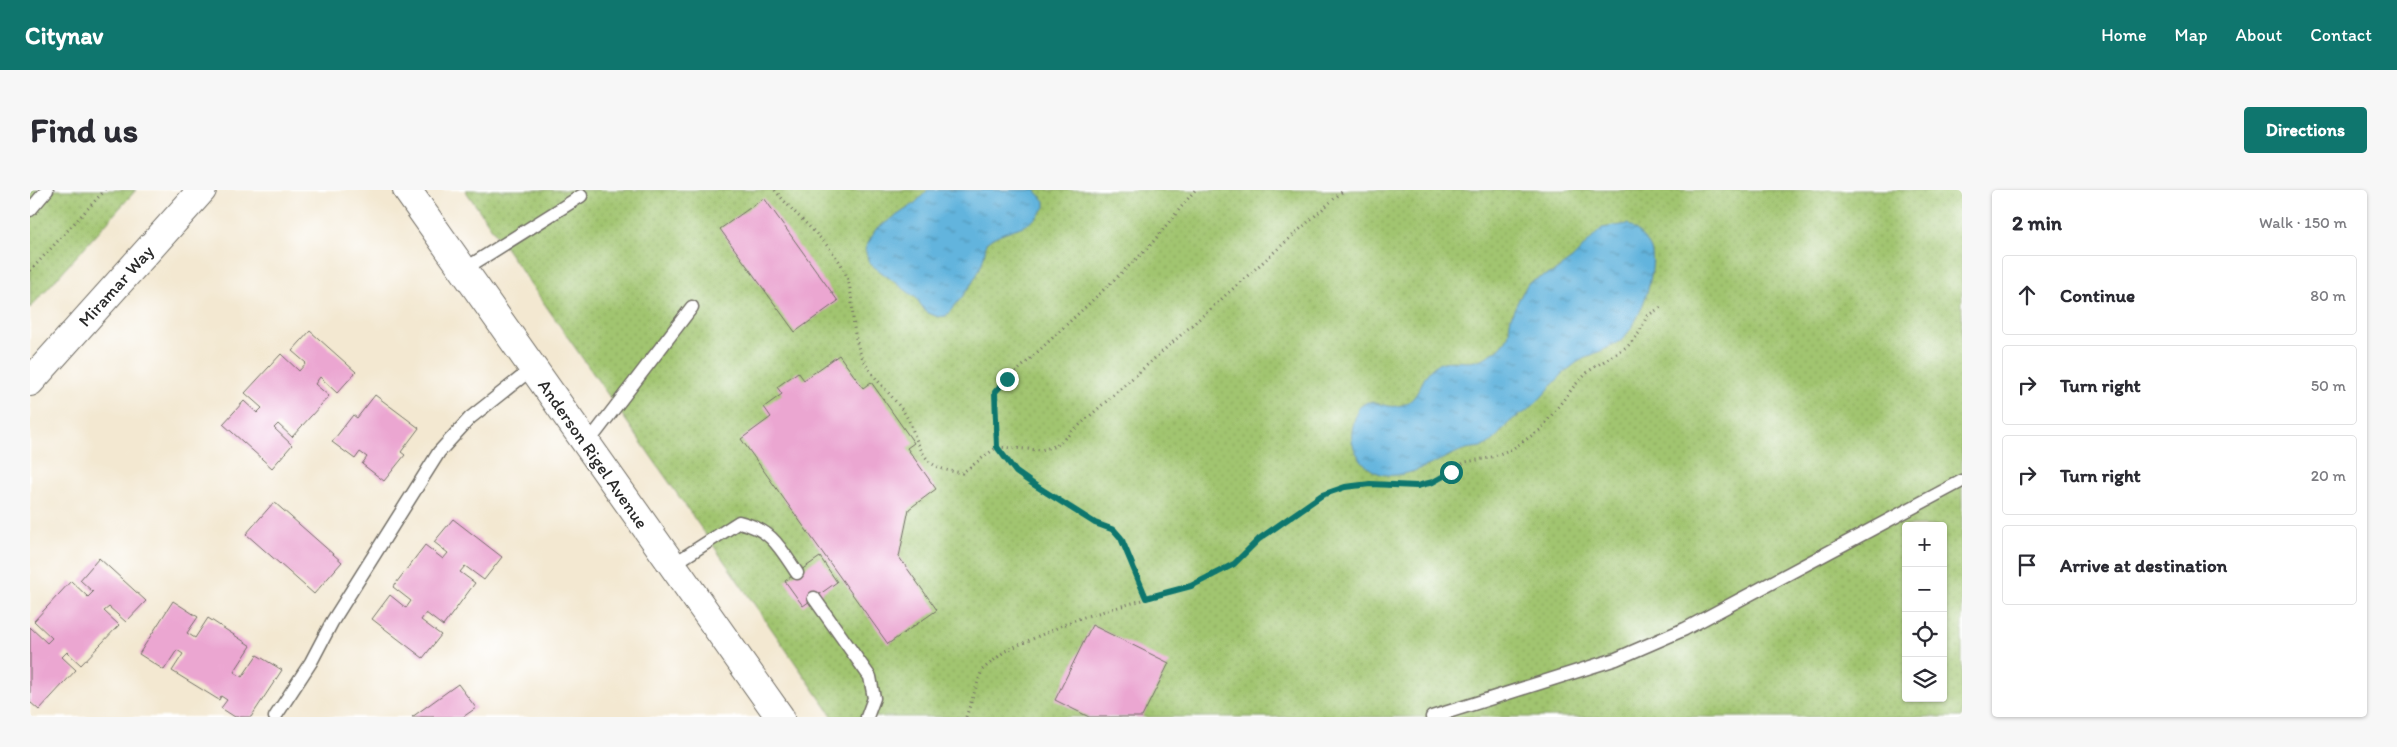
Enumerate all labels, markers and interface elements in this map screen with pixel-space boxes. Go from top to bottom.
text: Citynav [25,21,103,50]
text: Home [2101,24,2147,46]
text: Map [2175,24,2208,46]
text: About [2236,24,2282,46]
text: Contact [2310,24,2372,46]
button: Directions [2244,107,2367,153]
text: Find us [30,109,138,151]
text: 2 min [2012,210,2062,235]
text: Walk · 150 m [2259,213,2347,232]
street label: Miramar Way [74,240,159,331]
icon: ahead [2013,281,2041,309]
text: Continue [2060,284,2135,307]
text: 80 m [2310,286,2346,305]
route end [996,368,1019,391]
icon: right [2013,371,2041,399]
text: Turn right [2060,374,2141,397]
street label: Anderson Rigel Avenue [533,375,653,533]
text: 50 m [2311,376,2346,395]
route start [1440,461,1463,484]
icon: right [2013,461,2041,489]
text: Turn right [2060,464,2141,487]
text: 20 m [2311,466,2346,485]
map controls [1902,522,1947,702]
button: + [1902,522,1947,567]
icon: arrive [2013,551,2041,579]
text: Arrive at destination [2060,554,2227,577]
button: − [1902,567,1947,612]
button: locate [1902,612,1947,657]
button: layers [1902,657,1947,702]

